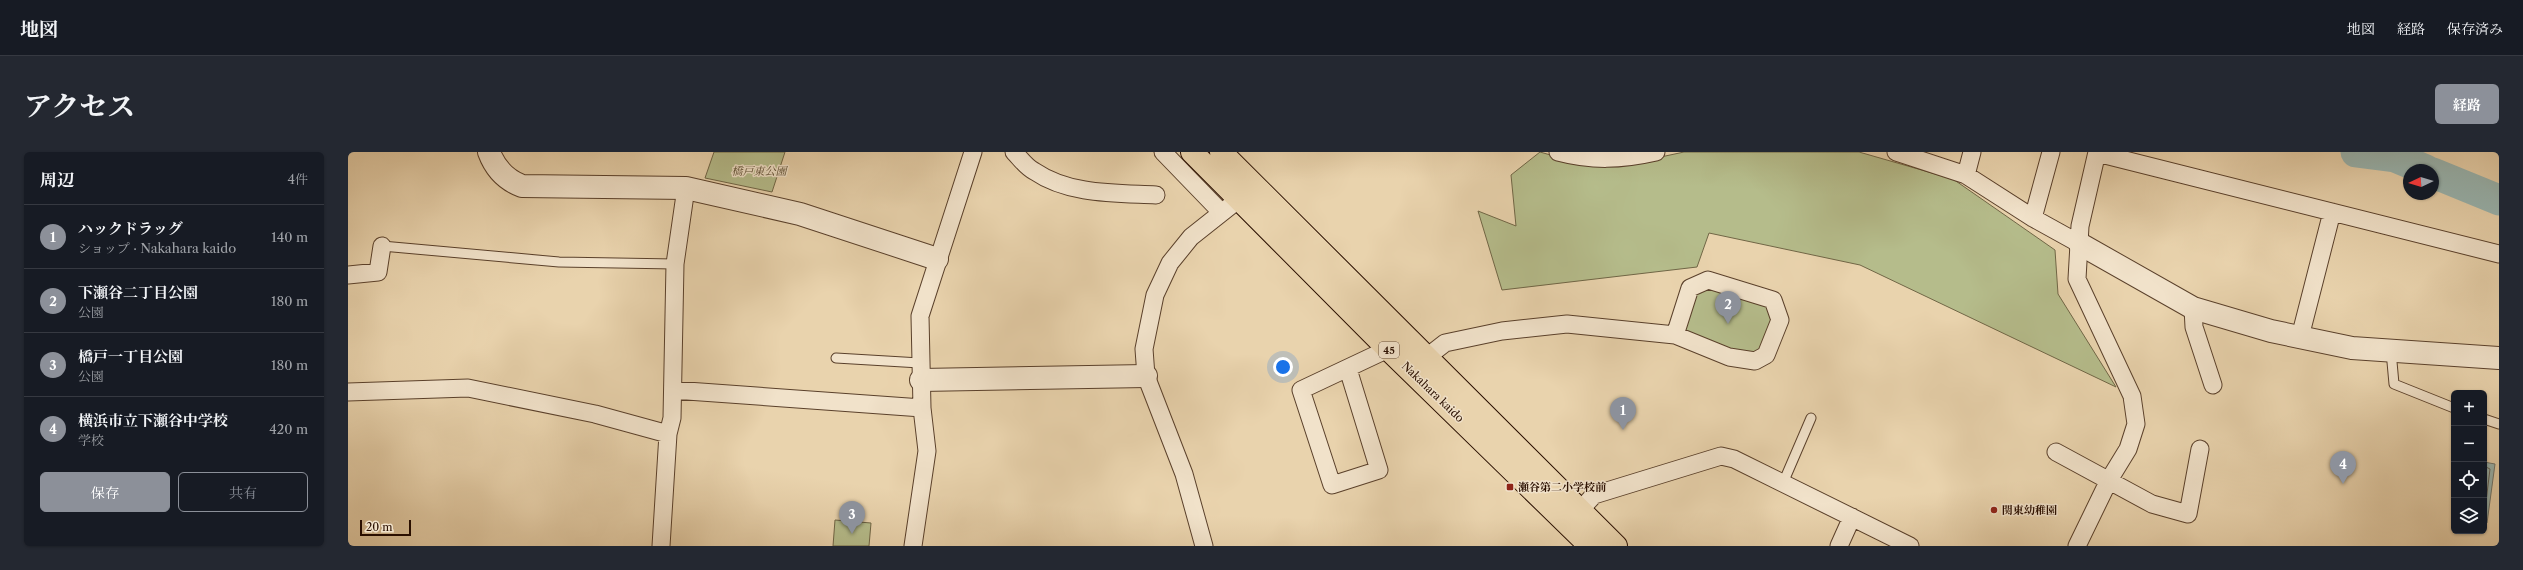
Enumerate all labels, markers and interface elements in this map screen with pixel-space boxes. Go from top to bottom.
text: 地図 [20,18,58,41]
text: 地図 [2347,20,2375,38]
text: 経路 [2397,20,2425,38]
text: 保存済み [2447,20,2503,38]
button: 経路 [2435,84,2499,124]
text: アクセス [24,89,135,123]
park label: 橋戸東公園 [732,164,788,178]
north arrow [2403,164,2439,200]
text: 周辺 [40,170,74,190]
text: 4件 [287,171,308,187]
text: ハックドラッグ [78,219,183,238]
text: 1 [50,229,56,245]
text: 140 m [271,229,308,245]
text: ショップ · Nakahara kaido [78,240,236,256]
text: 下瀬谷二丁目公園 [78,283,198,302]
pin: 2 [1715,291,1741,324]
text: 2 [49,293,57,309]
text: 180 m [271,293,308,309]
text: 公園 [78,304,104,320]
road number: 45 [1379,342,1399,358]
text: 橋戸一丁目公園 [78,347,183,366]
text: 3 [49,357,57,373]
text: 180 m [271,357,308,373]
your location [1273,357,1293,377]
street label: Nakahara kaido [1399,359,1467,425]
text: 公園 [78,368,104,384]
map controls [2451,390,2487,534]
button: + [2451,390,2487,426]
pin: 1 [1610,397,1636,430]
text: 横浜市立下瀬谷中学校 [78,411,228,430]
text: 4 [49,421,57,437]
text: 420 m [269,421,308,437]
button: − [2451,426,2487,462]
text: 学校 [78,432,104,448]
pin: 4 [2330,451,2356,484]
button: locate [2451,462,2487,498]
button: 保存 [40,472,170,512]
button: 共有 [178,472,308,512]
place label: 瀬谷第二小学校前 [1518,480,1607,494]
marker: 瀬谷第二小学校前 [1505,482,1515,492]
button: layers [2451,498,2487,534]
pin: 3 [839,501,865,534]
place label: 関東幼稚園 [2002,503,2057,517]
marker: 関東幼稚園 [1989,505,1999,515]
scale bar [360,518,411,537]
text: 20 m [366,520,392,534]

